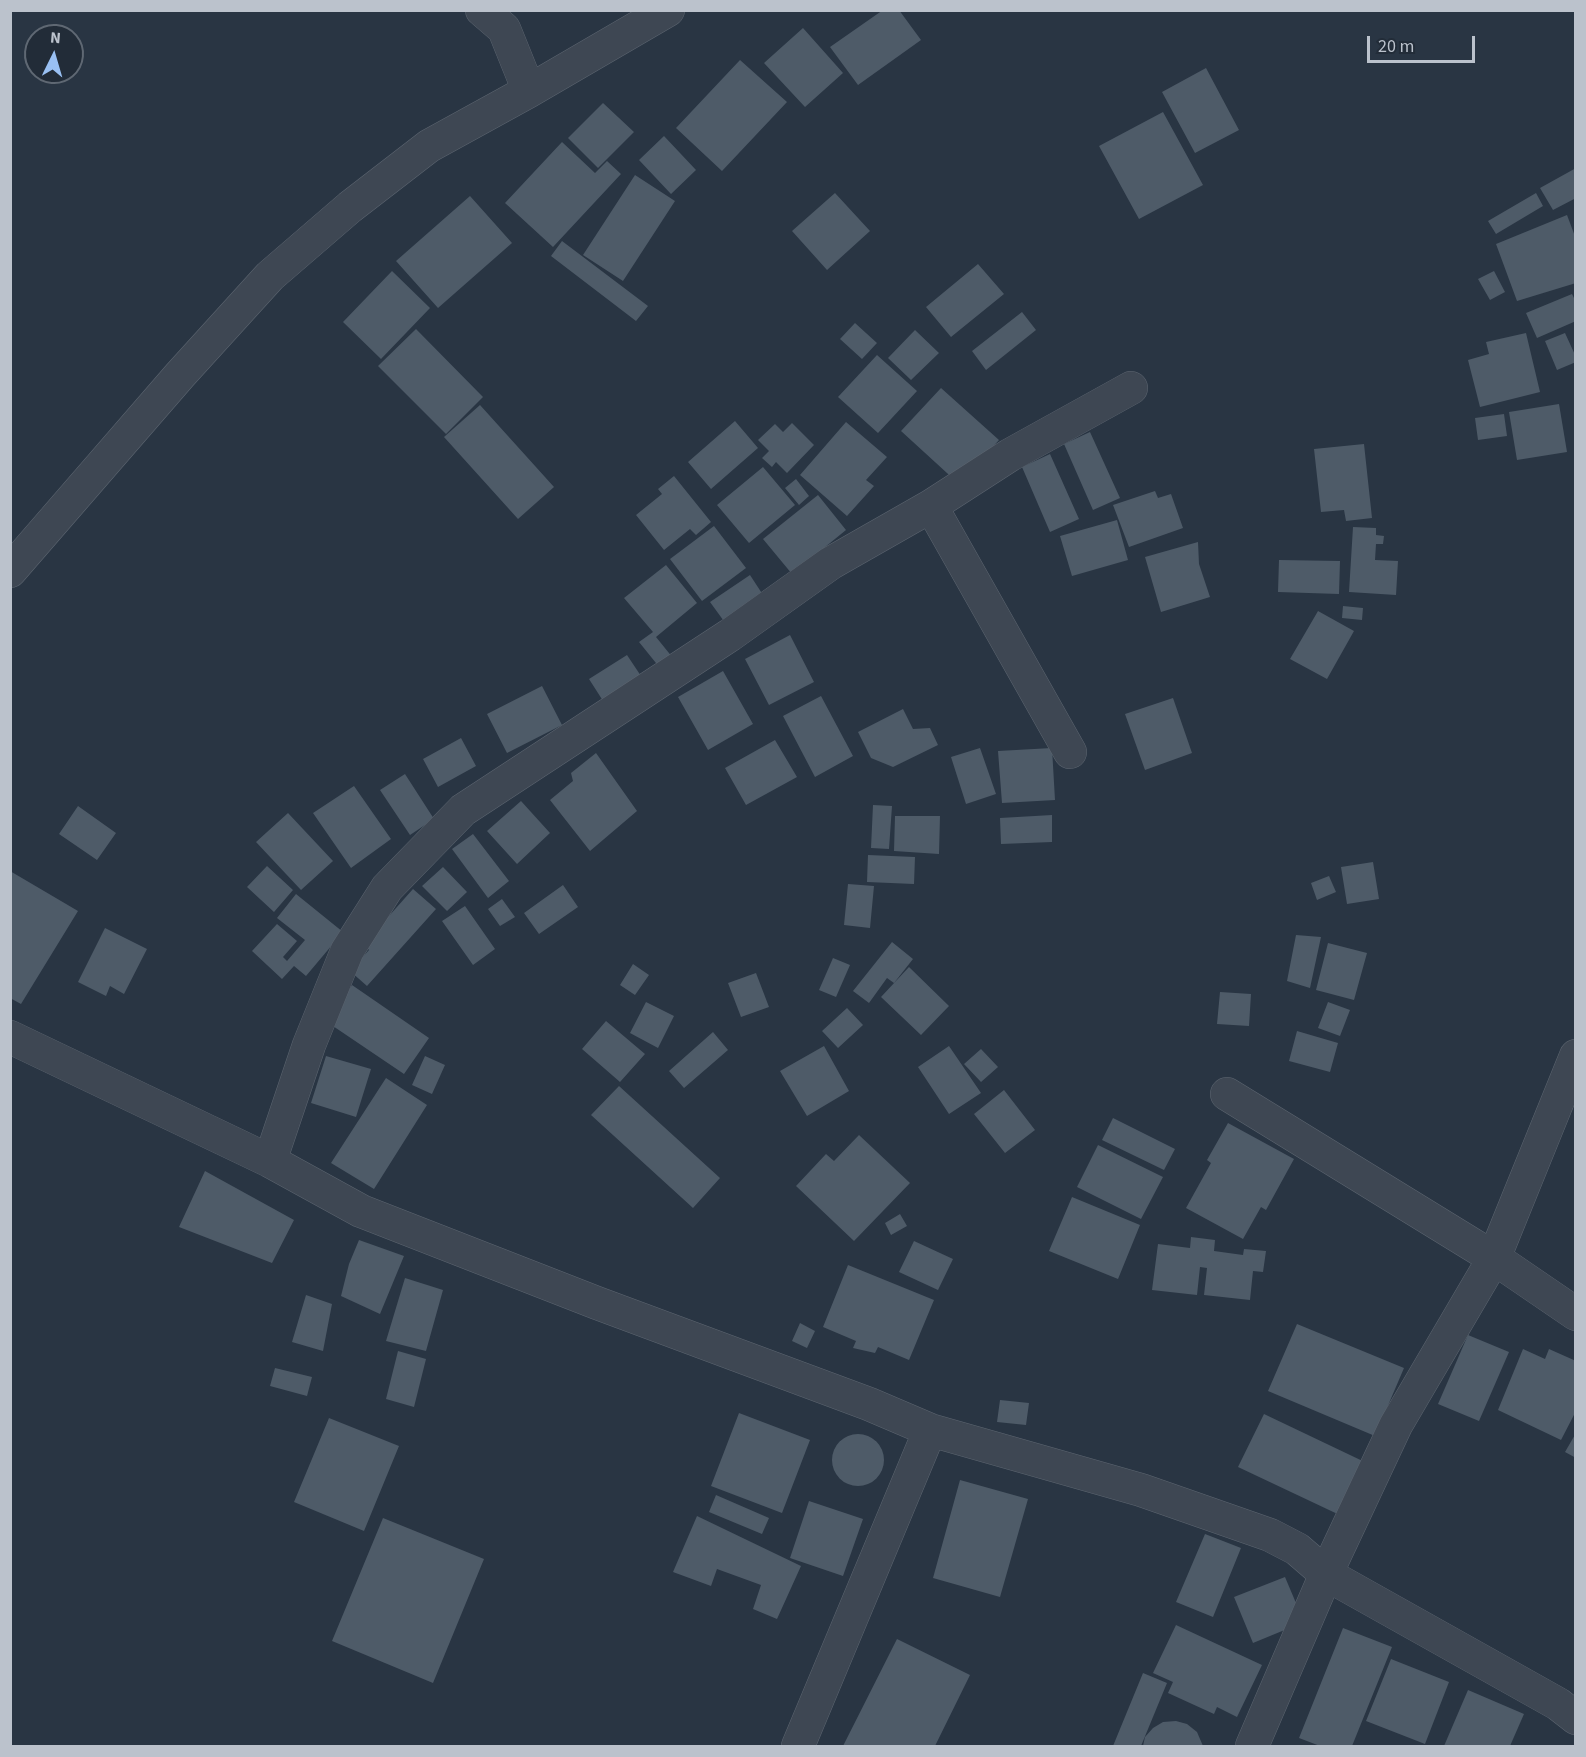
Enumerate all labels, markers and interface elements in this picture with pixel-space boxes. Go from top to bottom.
north arrow [24,24,84,84]
scale bar [1370,24,1478,62]
text: N [49,27,62,49]
text: 20 m [1378,34,1414,59]

